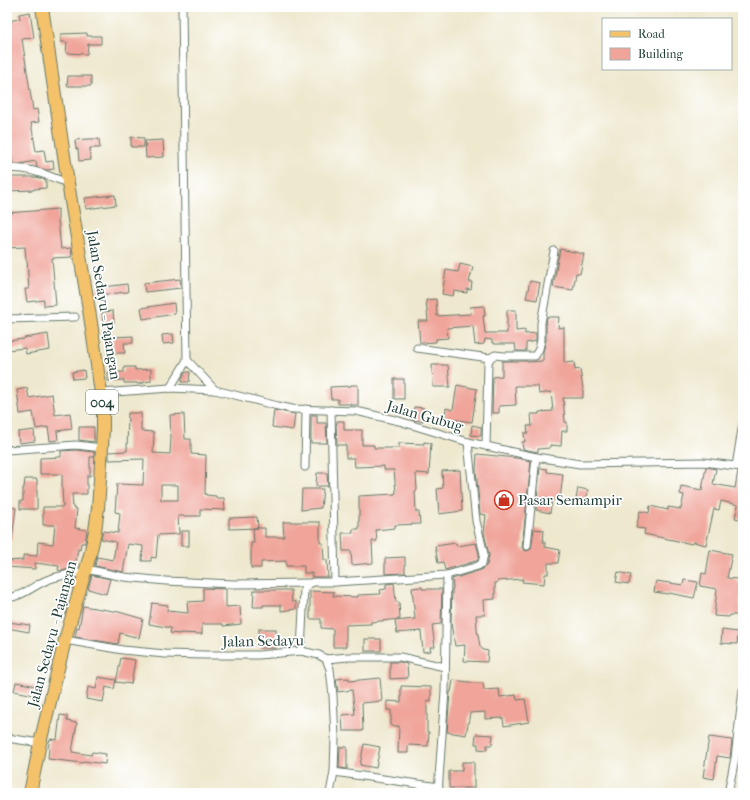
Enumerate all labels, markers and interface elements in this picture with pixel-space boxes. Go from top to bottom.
legend [602,18,732,70]
text: Road [638,27,665,41]
text: Building [638,47,683,61]
street label: Jalan Sedayu - Pajangan [83,228,125,381]
road number: 004 [86,390,118,414]
street label: Jalan Gubug [384,396,466,436]
shop icon: Pasar Semampir [493,489,515,511]
place label: Pasar Semampir [518,491,622,509]
street label: Jalan Sedayu - Pajangan [23,558,80,710]
street label: Jalan Sedayu [221,631,305,651]

